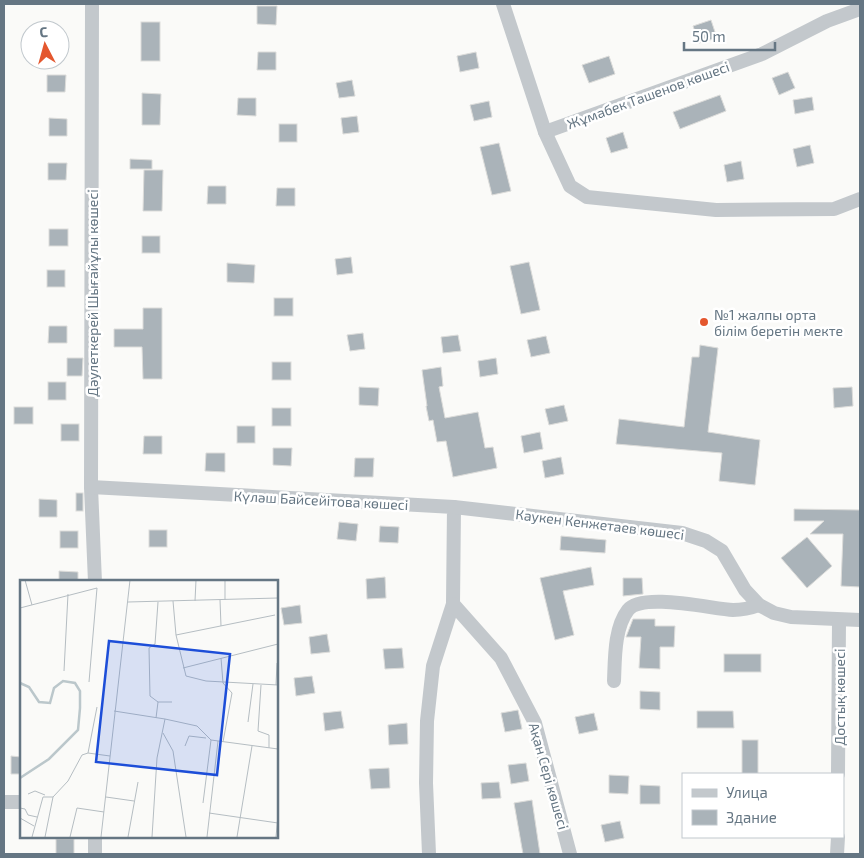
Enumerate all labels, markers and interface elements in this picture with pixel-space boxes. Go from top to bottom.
north arrow [20,20,70,70]
scale bar [684,20,775,52]
text: С [39,23,49,40]
text: 50 m [692,27,726,45]
street label: Жұмабек Ташенов көшесі [564,58,732,132]
street label: Дәулеткерей Шығайұлы көшесі [84,189,101,397]
place label: №1 жалпы орта білім беретін мекте [714,306,843,339]
marker: №1 жалпы орта білім беретін мекте [698,316,710,328]
street label: Күләш Байсейітова көшесі [233,487,409,513]
street label: Каукен Кенжетаев көшесі [515,505,685,543]
inset map [20,580,278,838]
street label: Достық көшесі [831,648,848,746]
street label: Ақан Сері көшесі [526,721,572,831]
legend [682,773,844,838]
text: Улица [726,783,768,801]
text: Здание [726,808,777,826]

